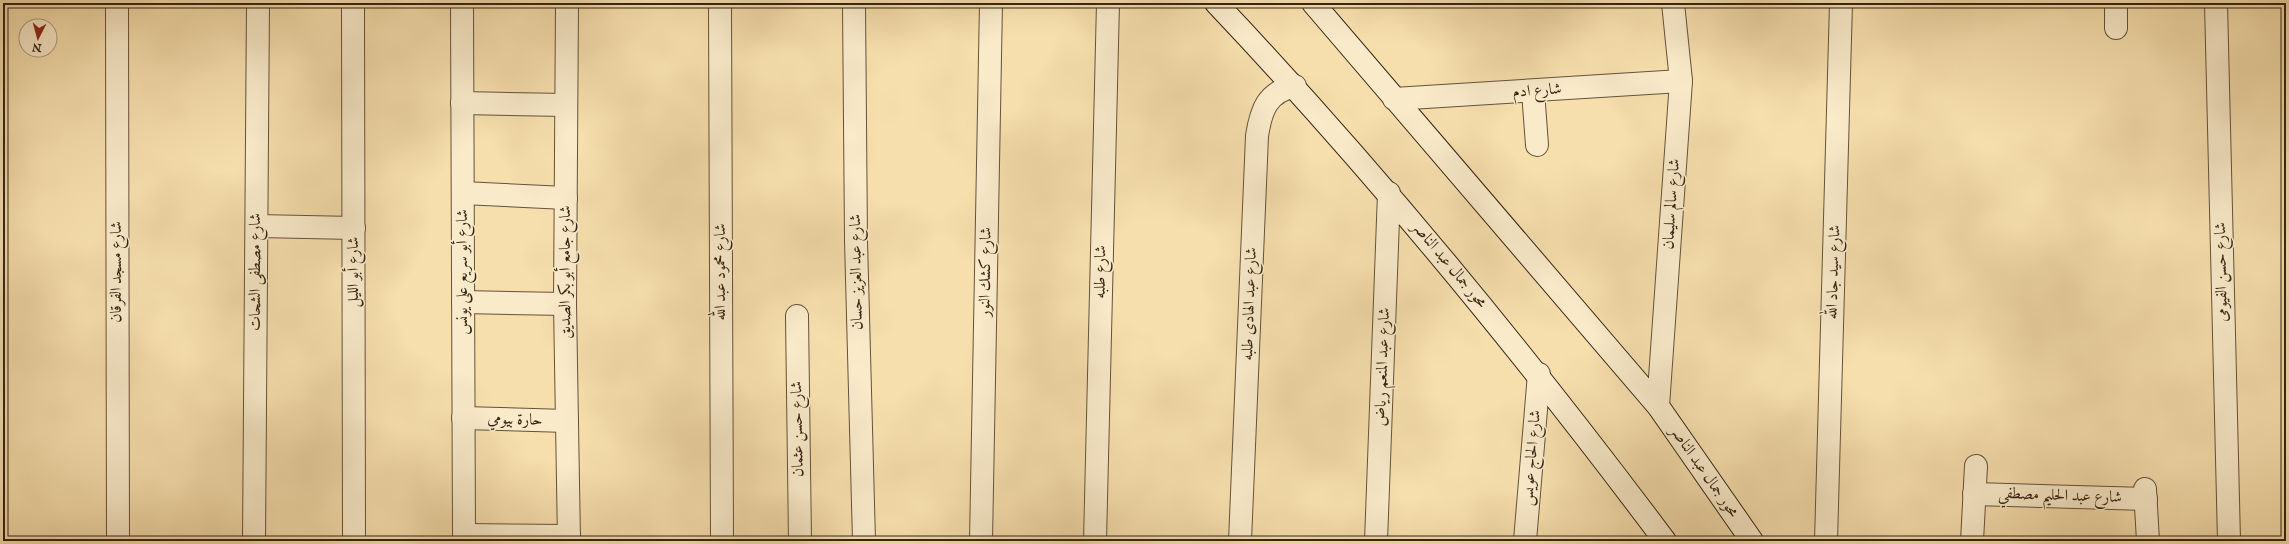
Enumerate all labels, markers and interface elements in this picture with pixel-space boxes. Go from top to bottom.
north arrow [18,18,58,58]
text: N [31,39,44,55]
street label: شارع ادم [1512,79,1562,106]
street label: شارع سالم سليمان [1659,158,1688,250]
street label: شارع جامع أبو بكر الصديق [553,205,580,339]
street label: شارع أبو سريع على يونس [450,209,477,335]
street label: شارع مصطفى الشحات [246,213,268,331]
street label: شارع عبد العزيز حسان [846,214,870,330]
street label: محور جمال عبد الناصر [1406,216,1491,313]
street label: شارع مسجد الفرقان [107,221,129,323]
street label: شارع حسن الفيومى [2211,222,2235,322]
street label: شارع محمود عبد الله [707,224,733,321]
street label: شارع سيد جاد الله [1818,224,1848,320]
street label: شارع كشك النور [975,227,999,319]
street label: شارع أبو الليل [341,237,366,307]
street label: شارع طلبه [1091,245,1113,299]
street label: شارع عبد الهادى طلبه [1238,247,1264,361]
street label: شارع عبد المنعم رياض [1371,307,1399,427]
street label: شارع حسن عثمان [787,381,811,477]
street label: حارة بيومي [487,409,543,432]
street label: شارع الحاج عويس [1518,409,1549,507]
street label: محور جمال عبد الناصر [1664,421,1743,522]
street label: شارع عبد الحليم مصطفي [1997,484,2122,513]

